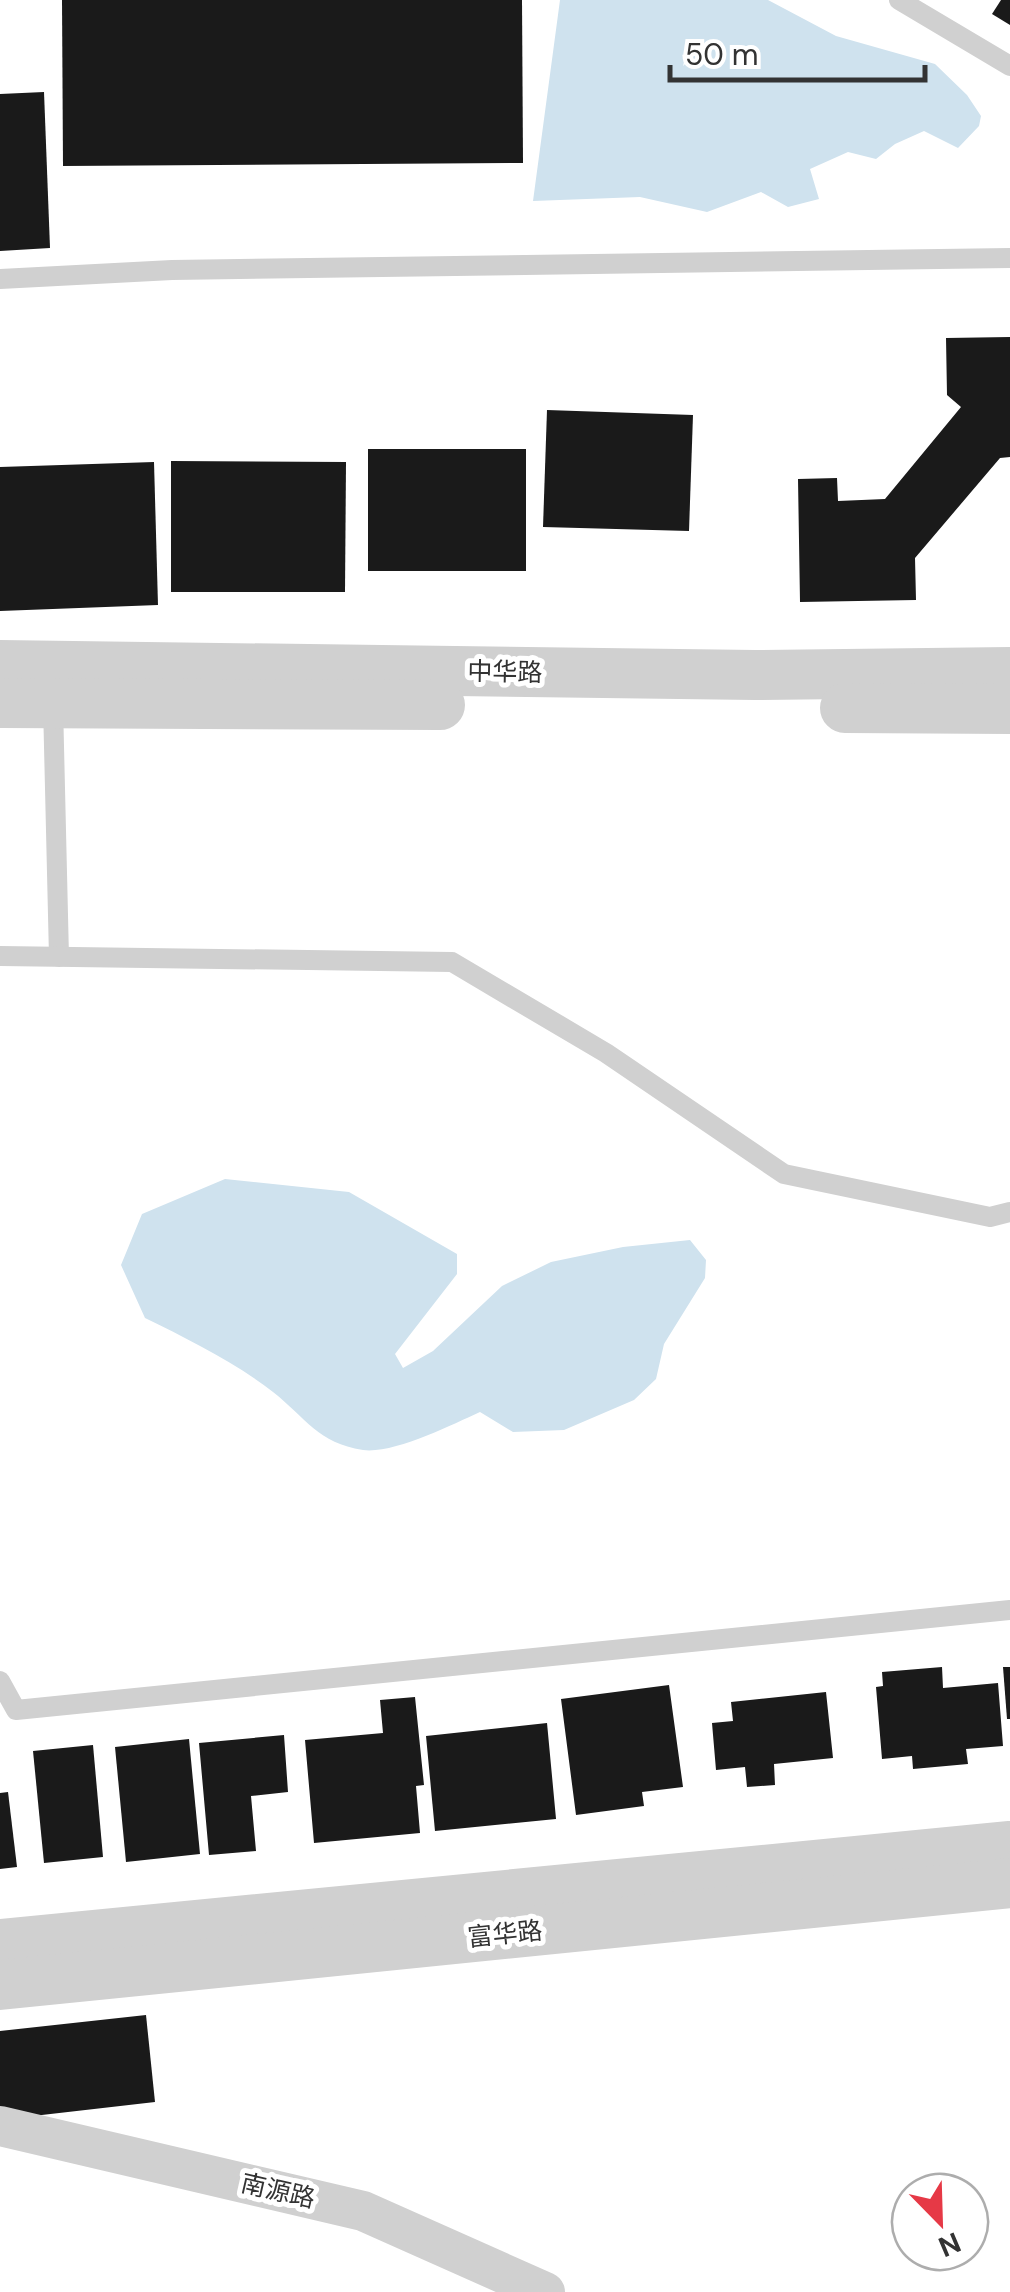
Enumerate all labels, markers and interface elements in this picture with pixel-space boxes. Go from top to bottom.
scale bar [670,20,925,82]
text: 50 m [685,35,759,74]
street label: 中华路 [467,655,543,689]
street label: 富华路 [466,1914,544,1954]
street label: 南源路 [238,2166,318,2216]
north arrow [890,2172,990,2272]
text: N [933,2224,966,2266]

